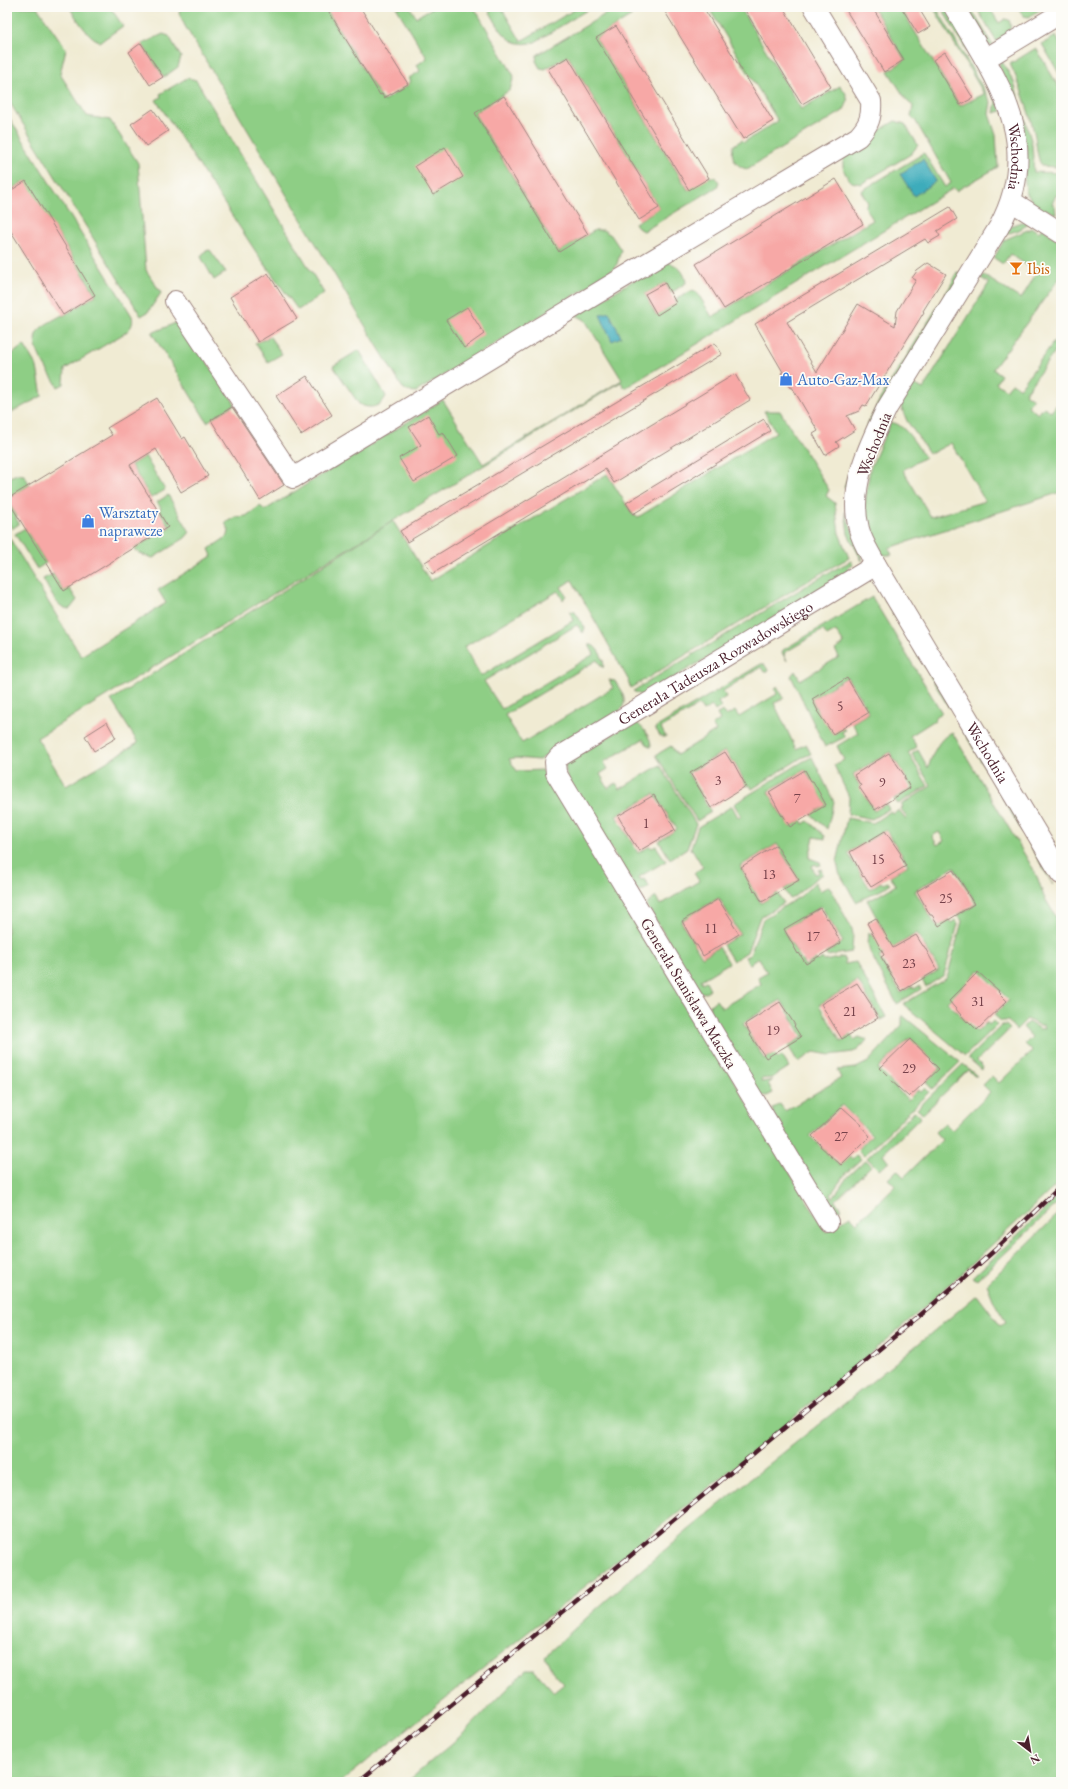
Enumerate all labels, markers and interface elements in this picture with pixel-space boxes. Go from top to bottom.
street label: Wschodnia [1003,121,1028,193]
place label: Ibis [1027,258,1050,279]
bar icon: Ibis [1008,260,1024,276]
place label: Auto-Gaz-Max [796,369,889,390]
shop icon: Auto-Gaz-Max [778,371,794,387]
street label: Wschodnia [852,408,897,479]
place label: Warsztaty naprawcze [99,502,163,541]
shop icon: Warsztaty naprawcze [80,513,96,529]
street label: Generała Tadeusza Rozwadowskiego [614,595,817,729]
house number: 5 [837,697,843,715]
street label: Wschodnia [962,718,1015,787]
house number: 3 [715,771,722,789]
house number: 9 [879,773,886,791]
house number: 7 [794,789,801,807]
house number: 1 [643,814,649,832]
house number: 15 [871,850,885,868]
house number: 13 [762,865,776,883]
house number: 25 [939,889,953,907]
street label: Generała Stanisława Maczka [636,914,743,1073]
house number: 11 [704,919,718,937]
house number: 17 [806,927,820,945]
house number: 23 [902,954,916,972]
house number: 31 [971,992,985,1010]
house number: 21 [843,1002,857,1020]
house number: 19 [766,1021,780,1039]
house number: 29 [902,1059,916,1077]
house number: 27 [834,1127,848,1145]
north arrow [1010,1731,1050,1771]
text: N [1028,1751,1043,1768]

